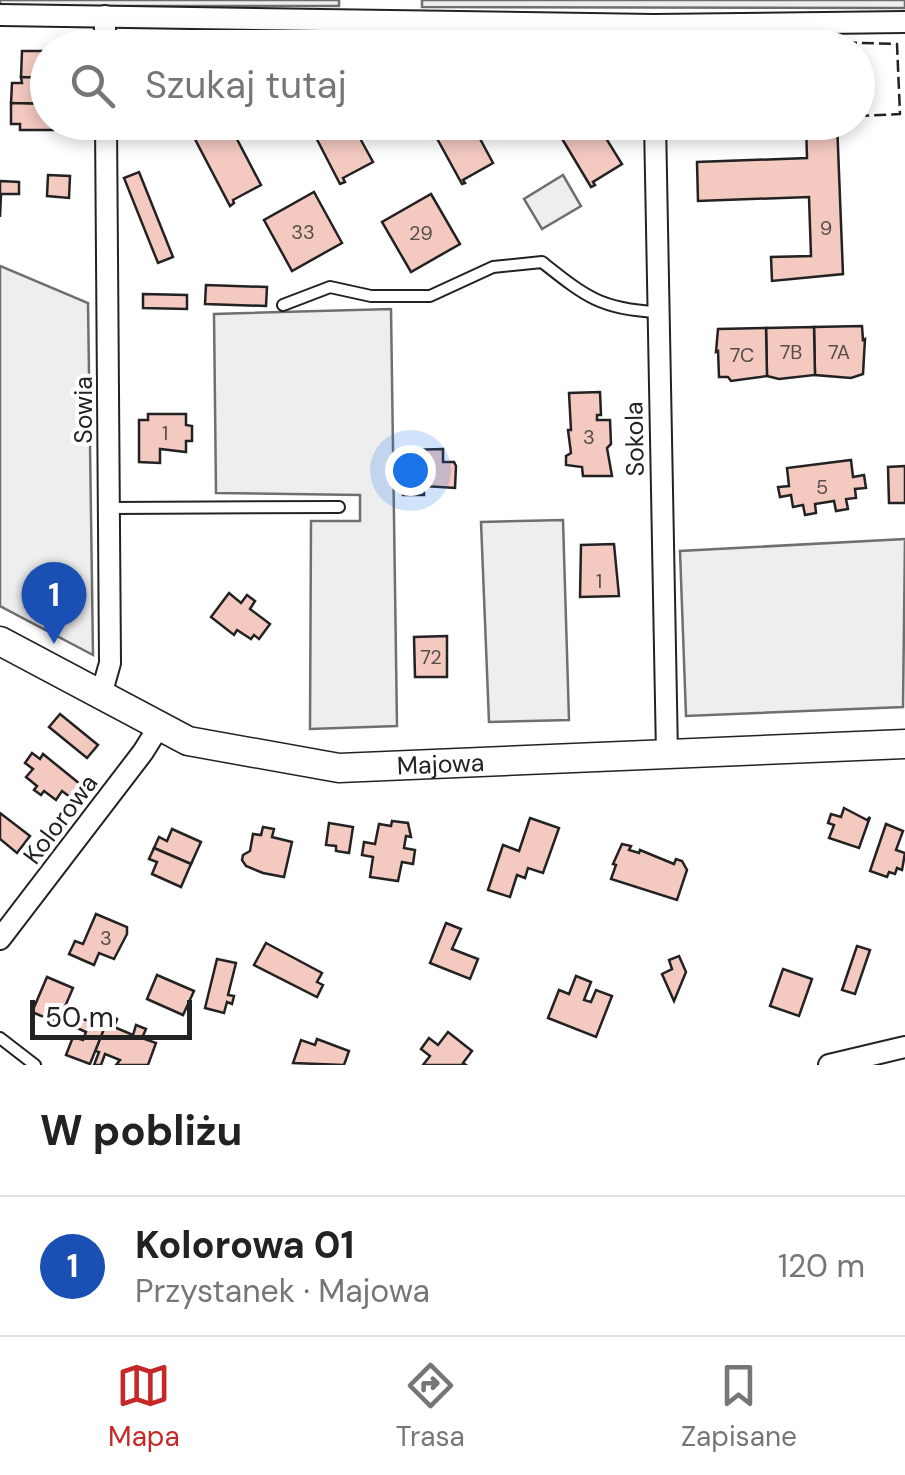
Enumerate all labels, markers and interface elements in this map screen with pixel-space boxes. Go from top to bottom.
search box [30,30,875,140]
icon: search [65,58,120,113]
text: Szukaj tutaj [145,60,347,110]
house number: 9 [820,215,832,241]
house number: 33 [291,219,315,245]
house number: 29 [409,220,433,246]
house number: 7B [780,339,802,365]
house number: 7A [828,339,850,365]
house number: 7C [730,342,754,368]
street label: Sowia [67,376,100,444]
street label: Sokola [617,401,652,477]
house number: 1 [162,420,168,446]
house number: 3 [583,424,595,450]
your location [385,445,436,496]
house number: 5 [816,474,828,500]
pin: 1 [22,562,86,644]
house number: 1 [596,568,602,594]
house number: 72 [420,644,442,670]
street label: Majowa [396,746,485,783]
street label: Kolorowa [16,768,105,871]
house number: 3 [100,925,112,951]
scale bar [30,995,192,1040]
text: 50 m [45,999,114,1036]
text: W pobliżu [40,1103,242,1158]
text: Kolorowa 01 [135,1220,354,1270]
text: 1 [67,1245,78,1287]
text: 120 m [778,1245,865,1287]
text: Przystanek · Majowa [135,1270,430,1312]
tab: Mapa [108,1358,180,1455]
tab: Trasa [396,1358,465,1455]
tab: Zapisane [681,1358,797,1455]

